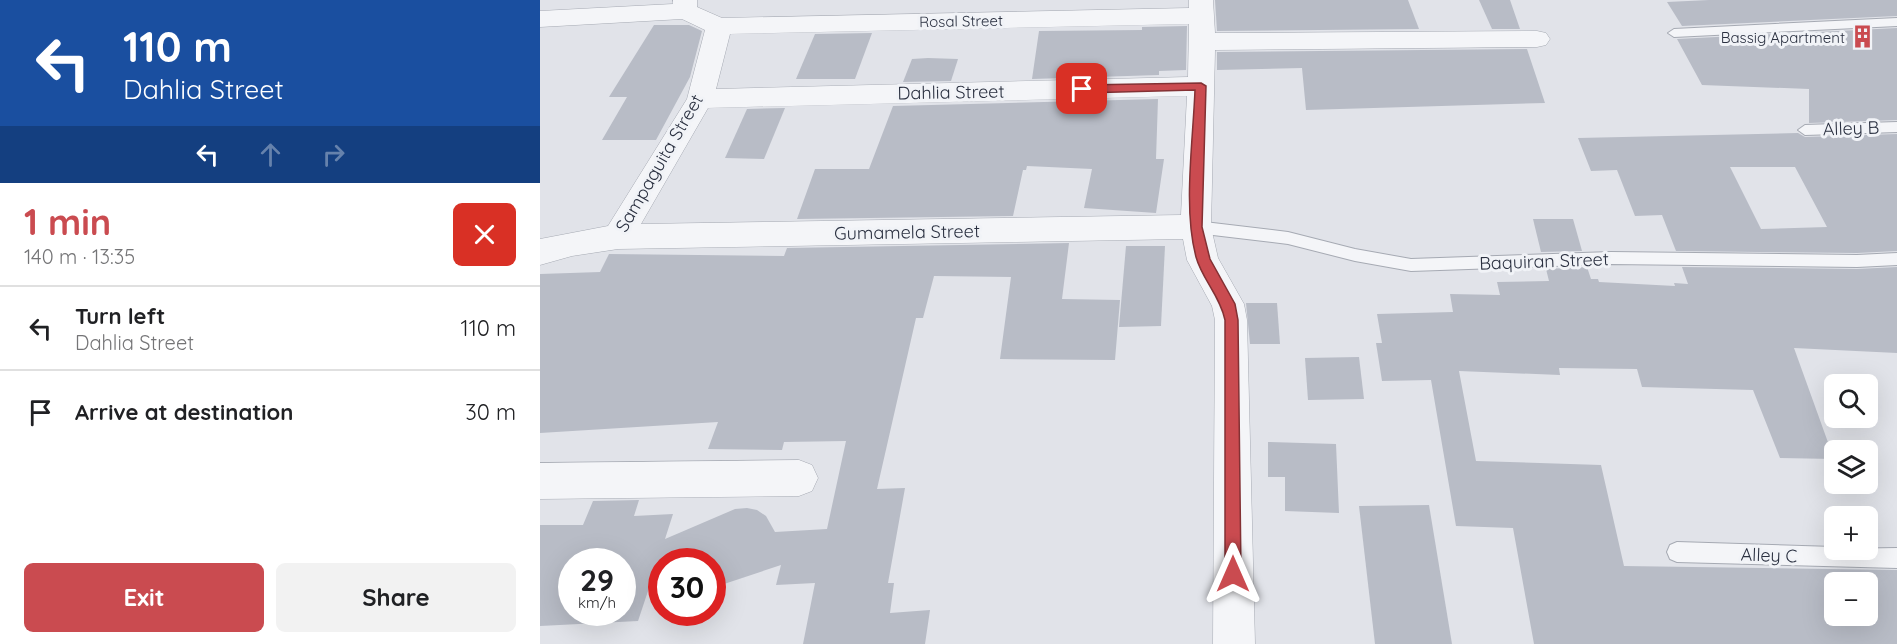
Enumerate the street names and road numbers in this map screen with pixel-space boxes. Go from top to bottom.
street label: Rosal Street [919,11,1003,31]
street label: Dahlia Street [897,80,1005,104]
street label: Sampaguita Street [610,90,708,236]
street label: Alley B [1822,116,1880,140]
street label: Gumamela Street [834,219,980,245]
street label: Baquiran Street [1479,247,1609,275]
street label: Alley C [1740,543,1798,567]

